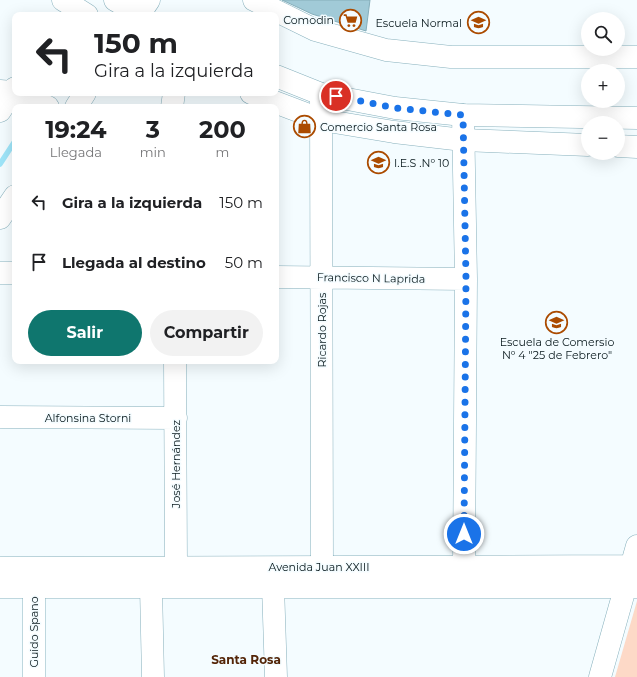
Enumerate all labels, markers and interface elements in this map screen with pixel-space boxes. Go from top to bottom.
supermarket icon: Comodin [337,7,363,33]
school or university icon: Escuela Normal [465,10,491,36]
map controls [581,12,625,160]
button: search [581,12,625,56]
place label: Comodin [283,13,334,27]
place label: Escuela Normal [376,16,462,30]
text: 150 m [94,26,178,60]
icon: left [28,28,80,80]
text: Gira a la izquierda [94,60,254,82]
button: + [581,64,625,108]
pin [319,79,353,113]
icon: arrive [325,85,347,107]
shop icon: Comercio Santa Rosa [291,114,317,140]
text: 19:24 [45,115,107,144]
text: 3 [146,115,160,144]
text: 200 [199,115,246,144]
button: − [581,116,625,160]
place label: Comercio Santa Rosa [320,120,437,134]
text: Llegada [50,144,102,160]
text: min [140,144,166,160]
text: m [216,144,229,160]
school or university icon: I.E.S .Nº 10 [365,150,391,176]
place label: I.E.S .Nº 10 [394,156,449,170]
icon: left [28,191,50,213]
text: Gira a la izquierda [62,193,202,212]
text: 150 m [219,193,263,212]
icon: arrive [28,251,50,273]
text: Llegada al destino [62,253,206,272]
text: 50 m [225,253,263,272]
street label: Francisco N Laprida [317,270,425,286]
street label: Ricardo Rojas [315,292,329,367]
school or university icon: Escuela de Comersio Nº 4 "25 de Febrero" [544,309,570,335]
button: Salir [28,310,142,356]
button: Compartir [150,310,263,356]
place label: Escuela de Comersio Nº 4 "25 de Febrero" [500,335,614,362]
street label: Alfonsina Storni [45,411,131,425]
street label: José Hernández [169,420,183,509]
position arrow [443,513,485,555]
street label: Avenida Juan XXIII [269,560,369,574]
street label: Guido Spano [27,596,41,668]
district label: Santa Rosa [211,652,281,667]

